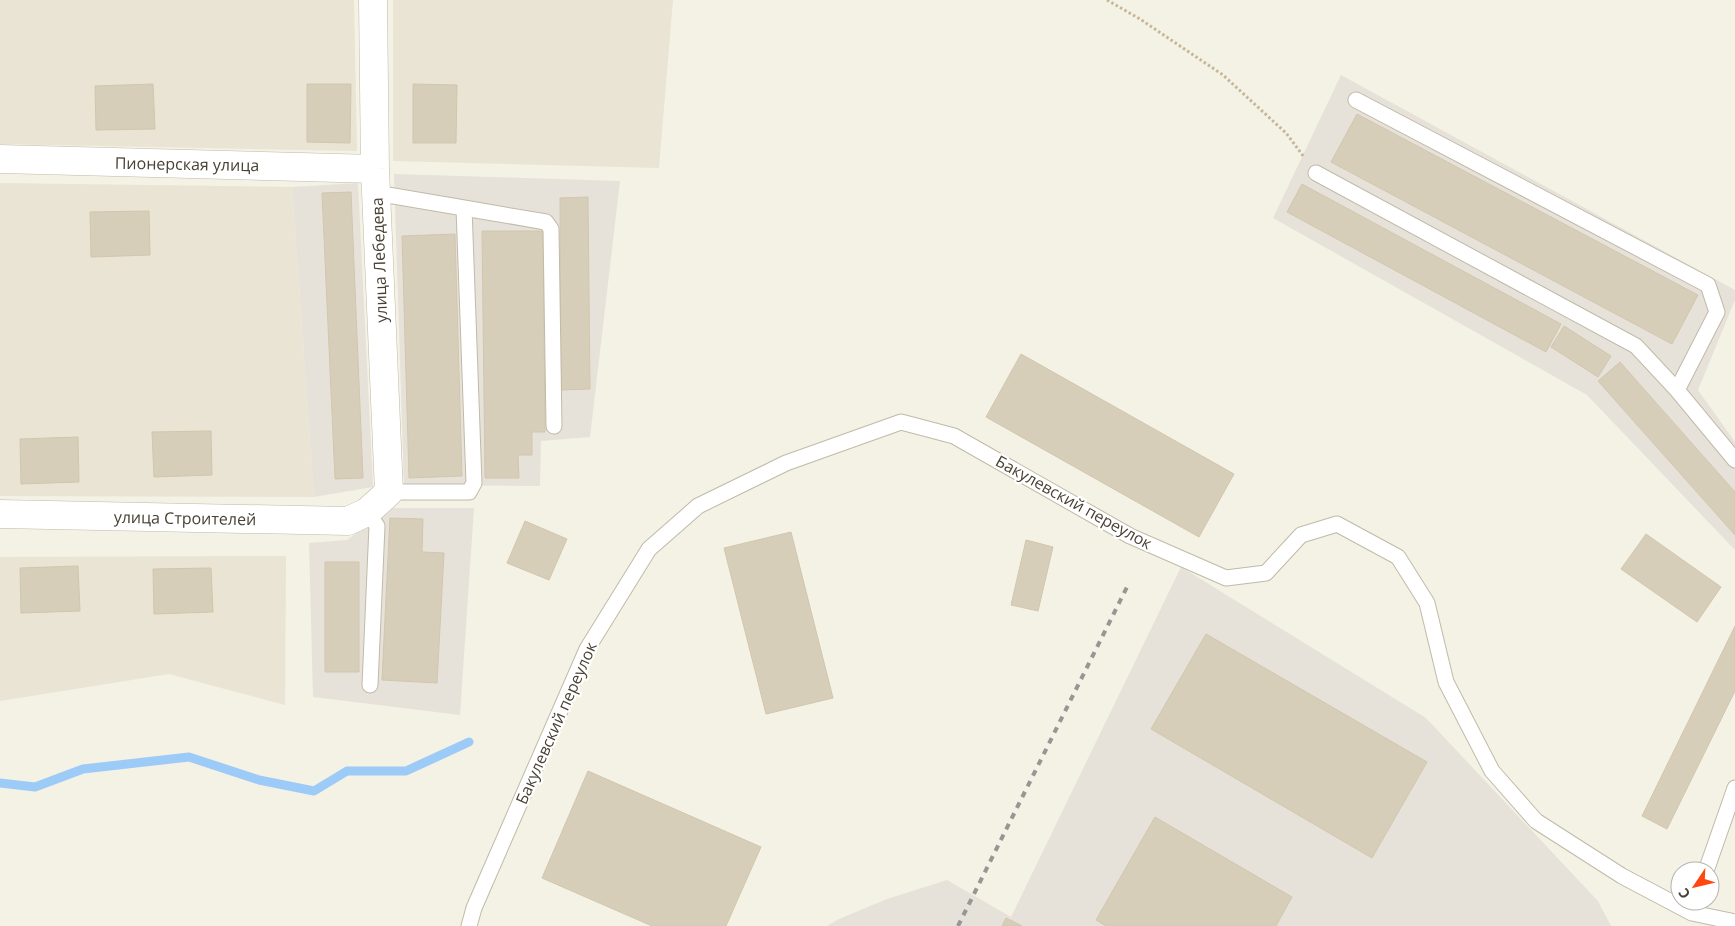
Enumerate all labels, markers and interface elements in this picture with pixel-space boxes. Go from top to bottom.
street label: Пионерская улица [115,152,259,176]
street label: улица Лебедева [366,197,392,323]
street label: Бакулевский переулок [992,450,1157,555]
street label: улица Строителей [114,506,256,530]
street label: Бакулевский переулок [510,638,602,808]
north arrow [1670,861,1720,911]
text: С [1674,885,1694,903]

